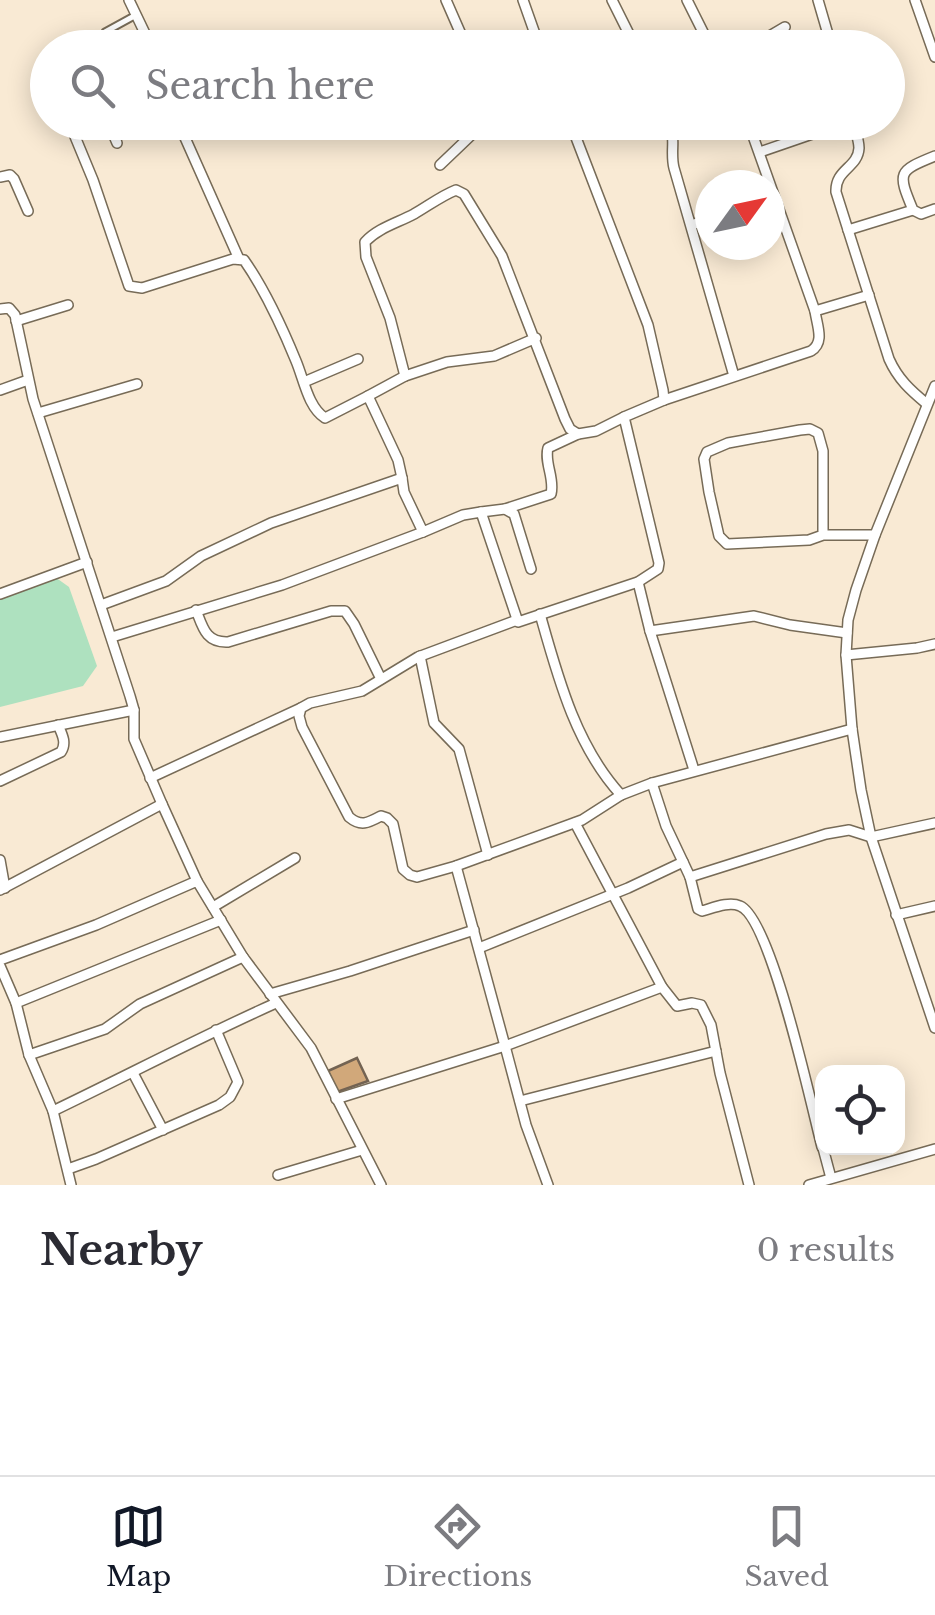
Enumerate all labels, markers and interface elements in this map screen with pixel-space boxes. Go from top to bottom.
search box [30,30,905,140]
icon: search [65,58,120,113]
text: Search here [145,62,375,109]
north arrow [695,170,785,260]
map controls [815,1065,905,1155]
button: locate [815,1065,905,1155]
text: Nearby [40,1224,203,1276]
text: 0 results [757,1230,895,1270]
tab: Map [106,1499,171,1594]
tab: Directions [383,1499,532,1594]
tab: Saved [744,1499,829,1594]

